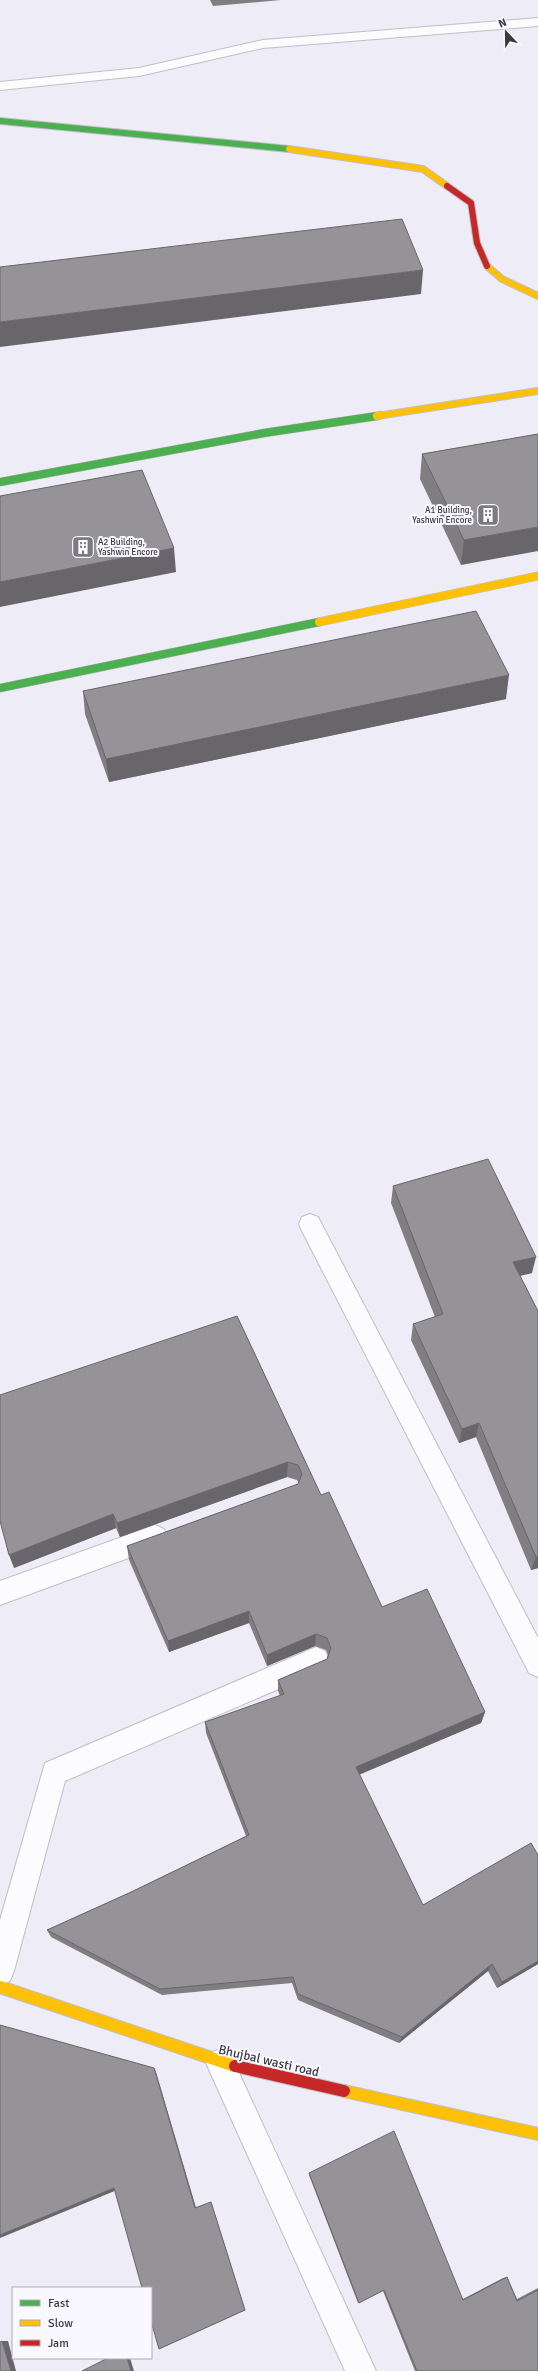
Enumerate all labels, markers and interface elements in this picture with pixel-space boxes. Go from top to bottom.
north arrow [486,12,526,52]
text: N [496,16,508,31]
building icon: A1 Building, Yashwin Encore [475,502,501,528]
place label: A1 Building, Yashwin Encore [412,505,472,526]
building icon: A2 Building, Yashwin Encore [70,534,96,560]
place label: A2 Building, Yashwin Encore [98,537,158,558]
street label: Bhujbal wasti road [217,2042,321,2080]
legend [12,2287,152,2359]
text: Fast [48,2296,69,2311]
text: Slow [48,2316,73,2331]
text: Jam [48,2336,69,2351]

